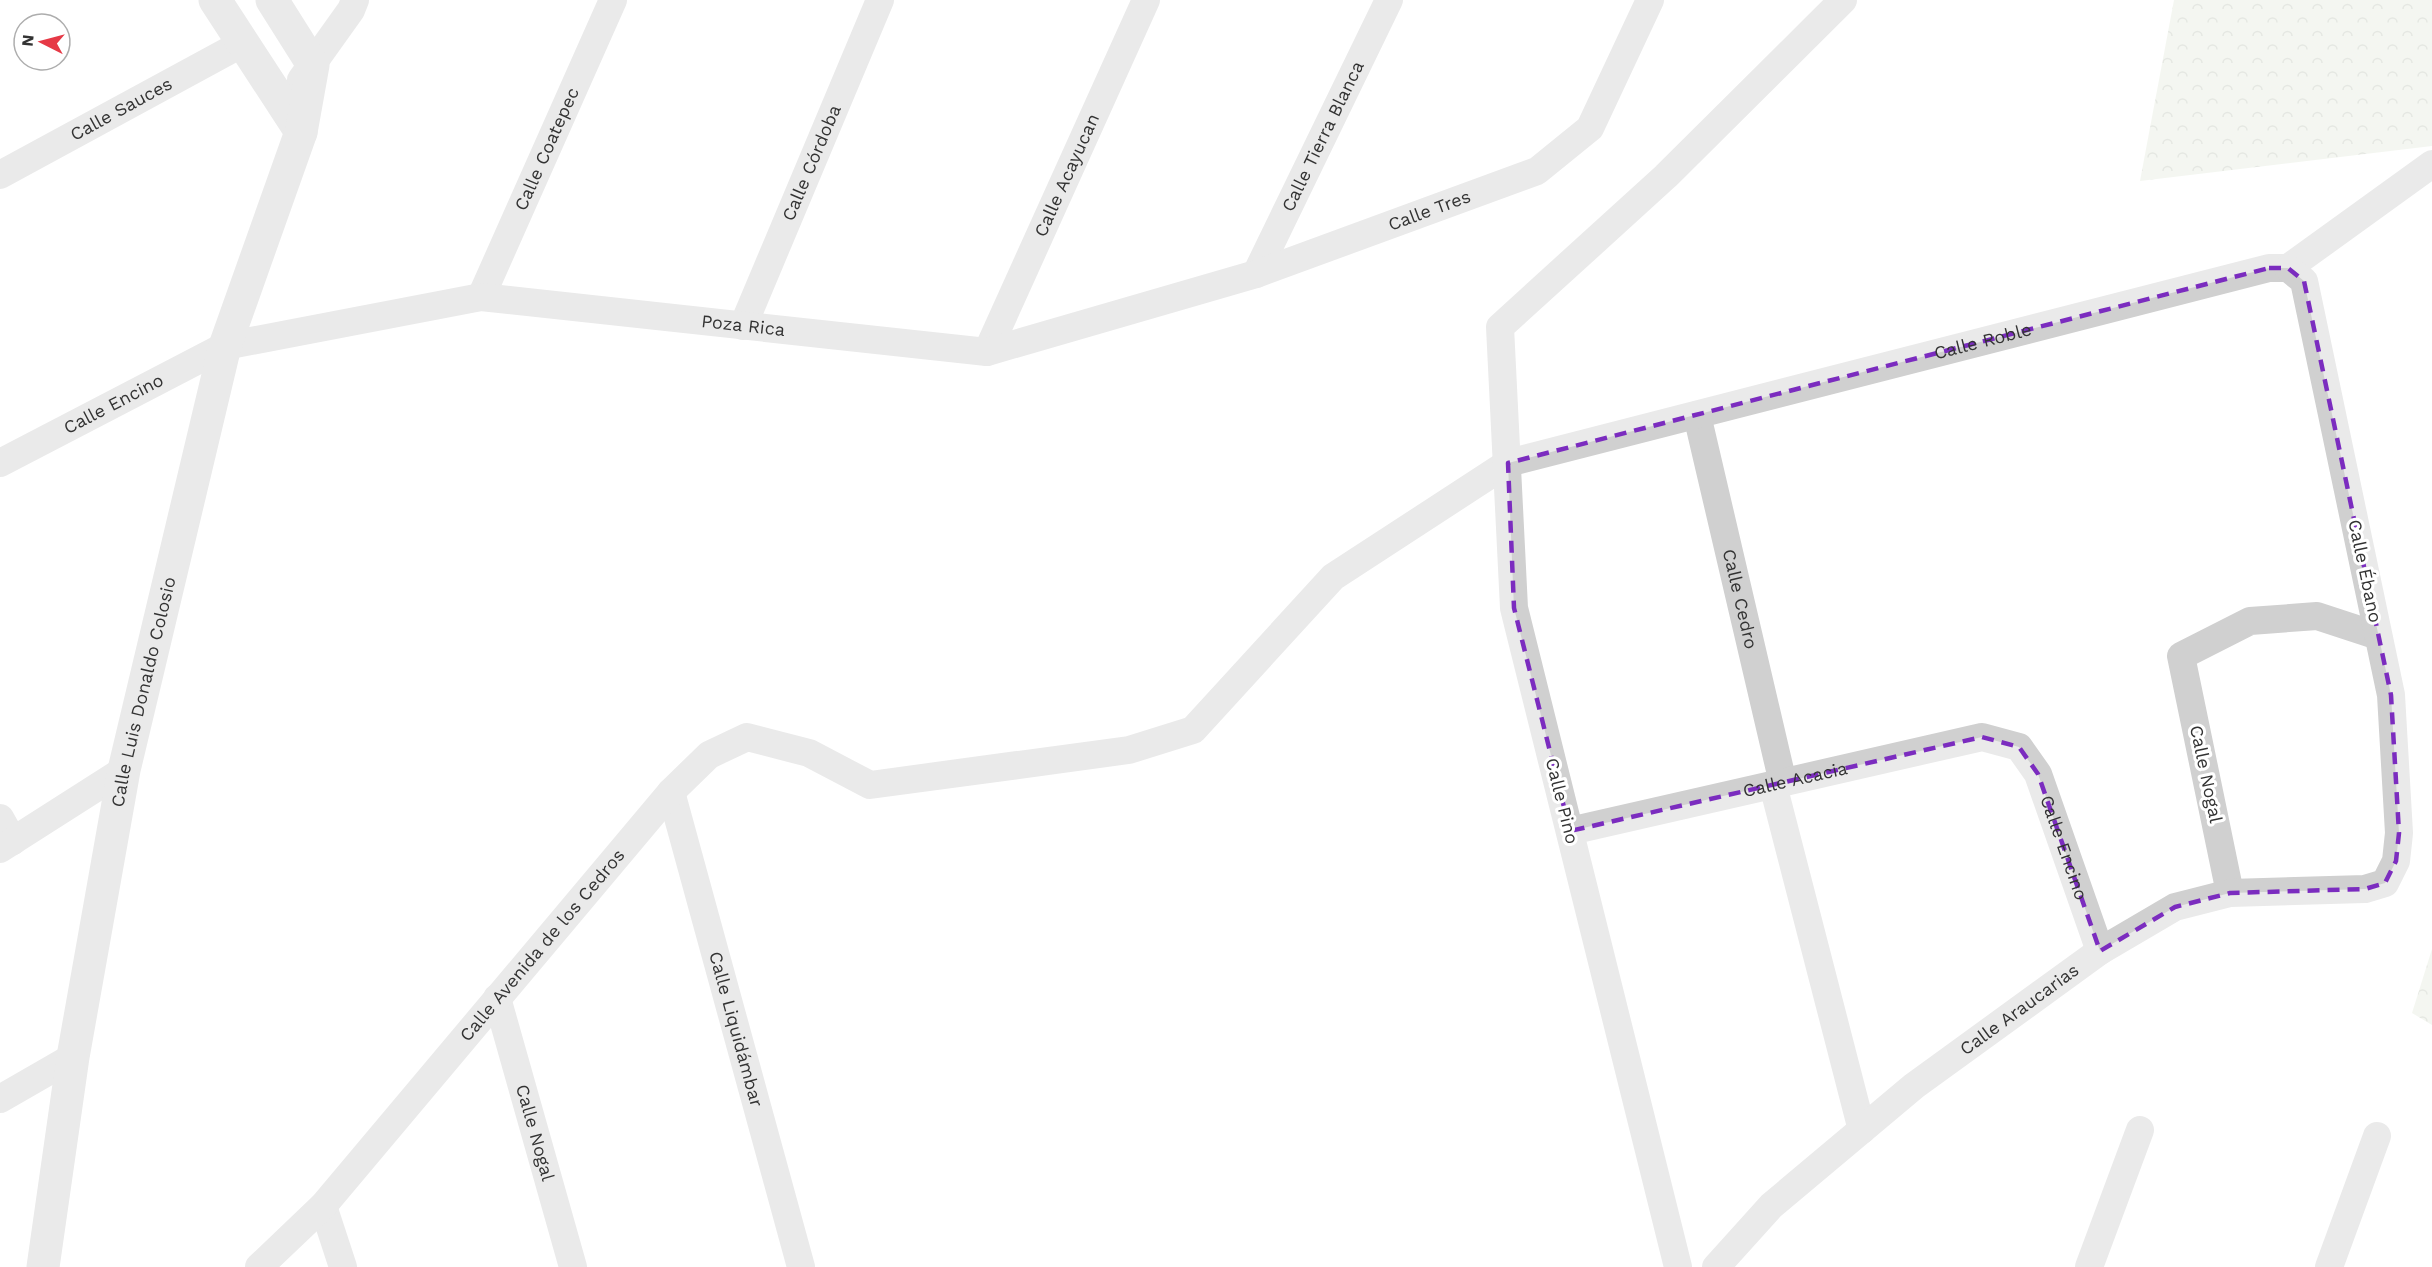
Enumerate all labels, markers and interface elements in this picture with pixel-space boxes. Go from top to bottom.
north arrow [12,12,72,72]
text: N [18,34,38,47]
street label: Calle Tierra Blanca [1277,57,1368,215]
street label: Calle Sauces [66,73,176,145]
street label: Calle Coatepec [510,84,583,214]
street label: Calle Córdoba [777,101,845,224]
street label: Calle Acayucan [1030,110,1103,240]
street label: Calle Tres [1385,185,1473,235]
street label: Poza Rica [700,310,786,340]
street label: Calle Roble [1932,318,2034,363]
street label: Calle Encino [60,369,167,438]
street label: Calle Ébano [2344,517,2387,624]
street label: Calle Cedro [1719,547,1762,651]
street label: Calle Luis Donaldo Colosio [107,575,180,809]
street label: Calle Nogal [2186,723,2227,825]
street label: Calle Pino [1542,756,1583,846]
street label: Calle Acacia [1741,757,1849,801]
street label: Calle Encino [2036,792,2092,903]
street label: Calle Avenida de los Cedros [455,844,629,1045]
street label: Calle Liquidámbar [705,949,768,1109]
street label: Calle Araucarias [1955,959,2083,1059]
street label: Calle Nogal [512,1082,559,1184]

